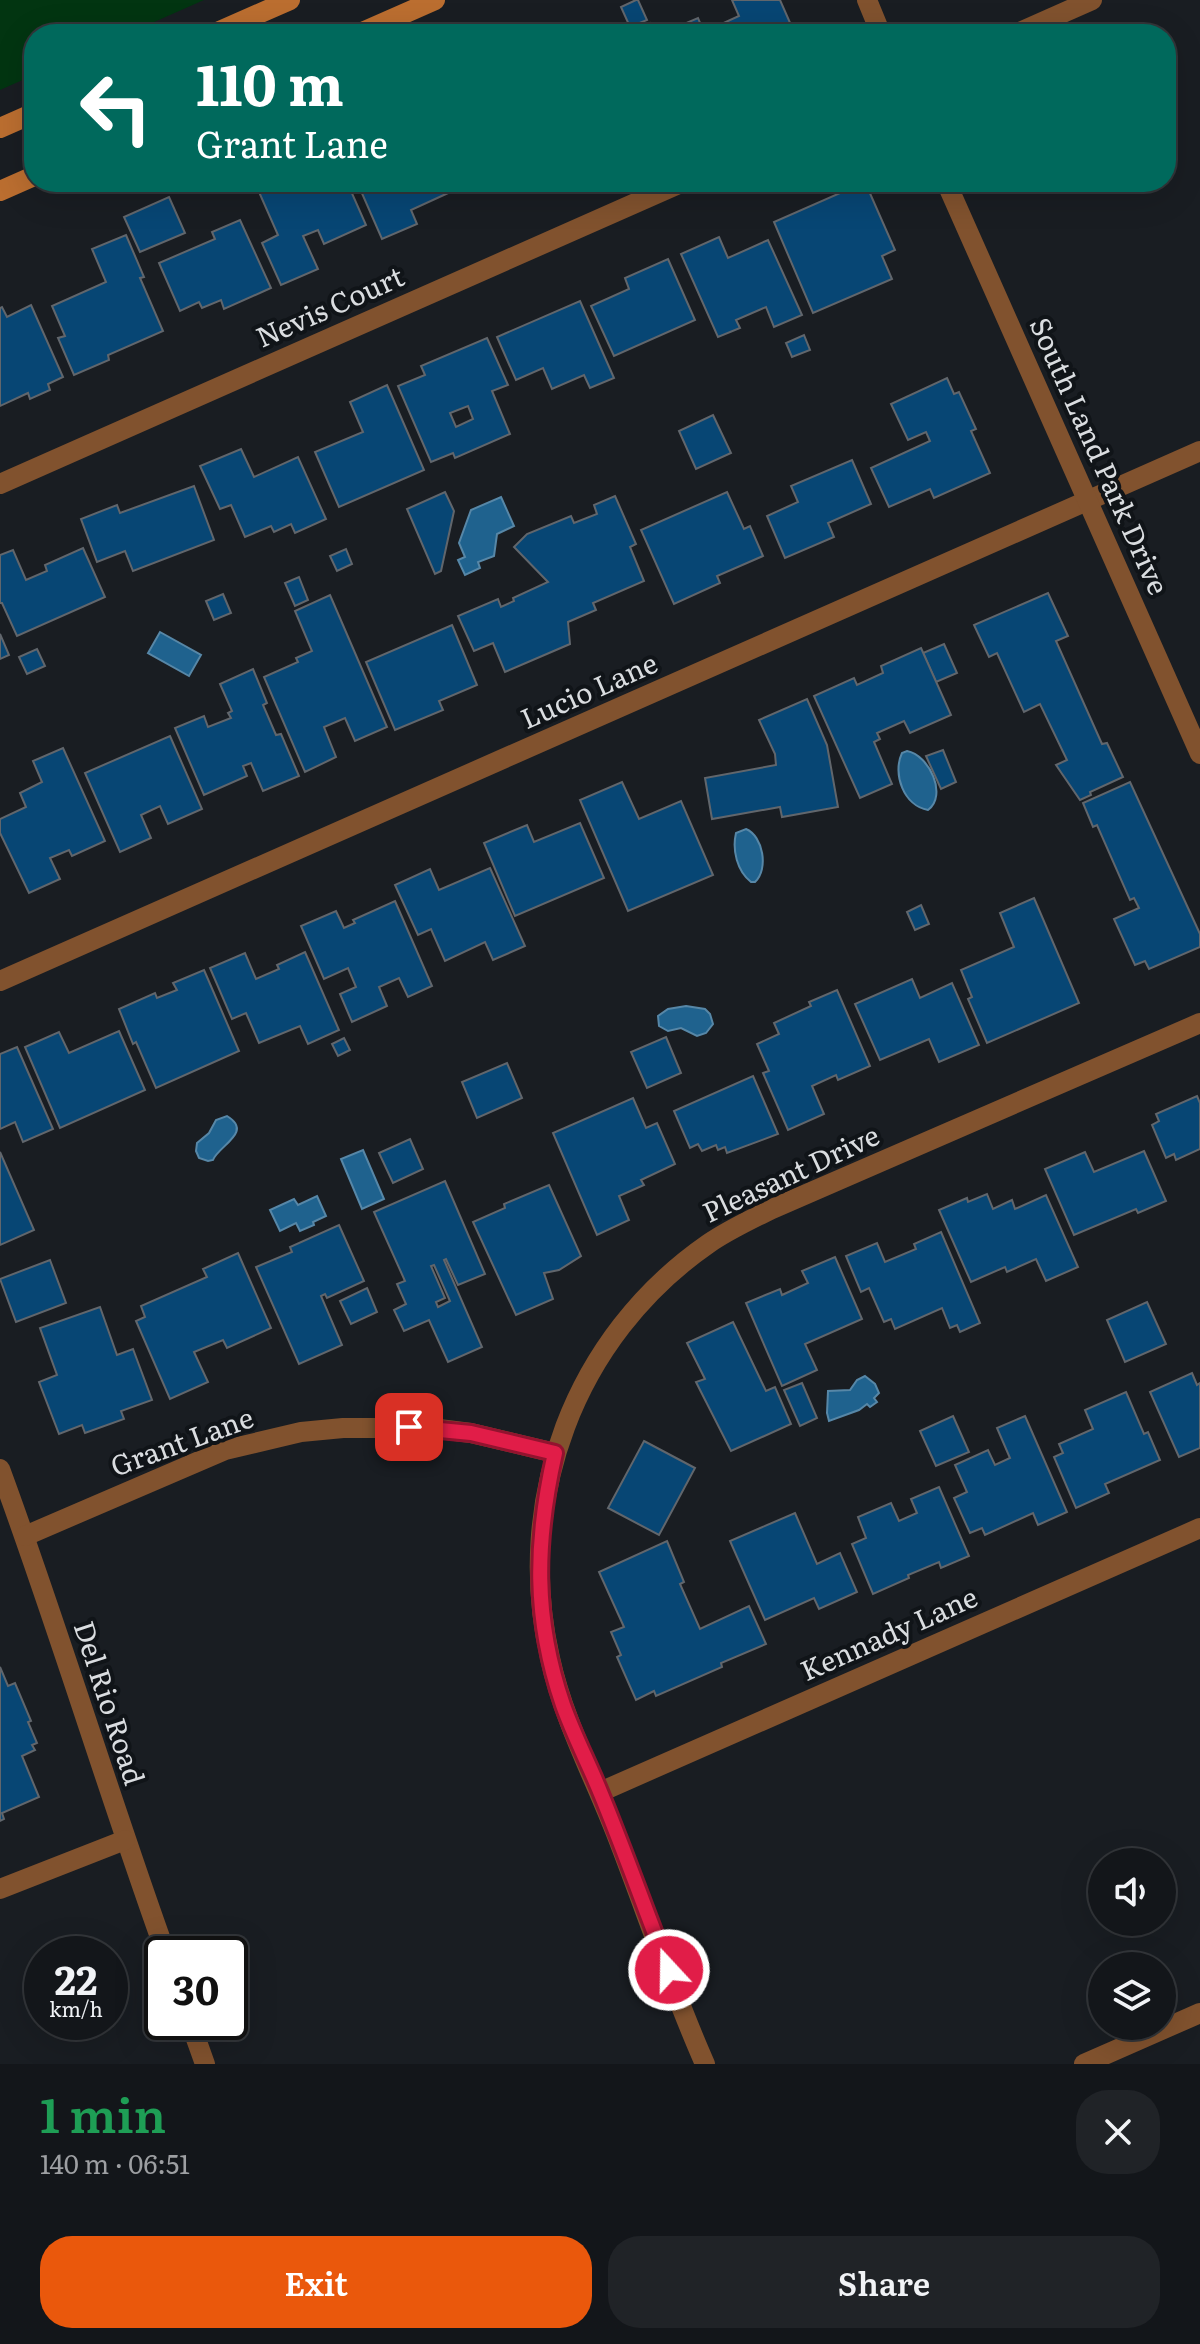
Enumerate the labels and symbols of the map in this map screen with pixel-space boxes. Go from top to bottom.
street label: Nevis Court [248,253,411,357]
street label: South Land Park Drive [1021,310,1181,601]
street label: Lucio Lane [513,640,663,738]
street label: Pleasant Drive [695,1113,886,1232]
pin [375,1393,443,1461]
street label: Grant Lane [104,1395,259,1485]
street label: Kennady Lane [793,1574,984,1690]
street label: Del Rio Road [65,1615,157,1790]
position arrow [627,1928,711,2012]
speed limit sign: 30 [144,1936,248,2040]

